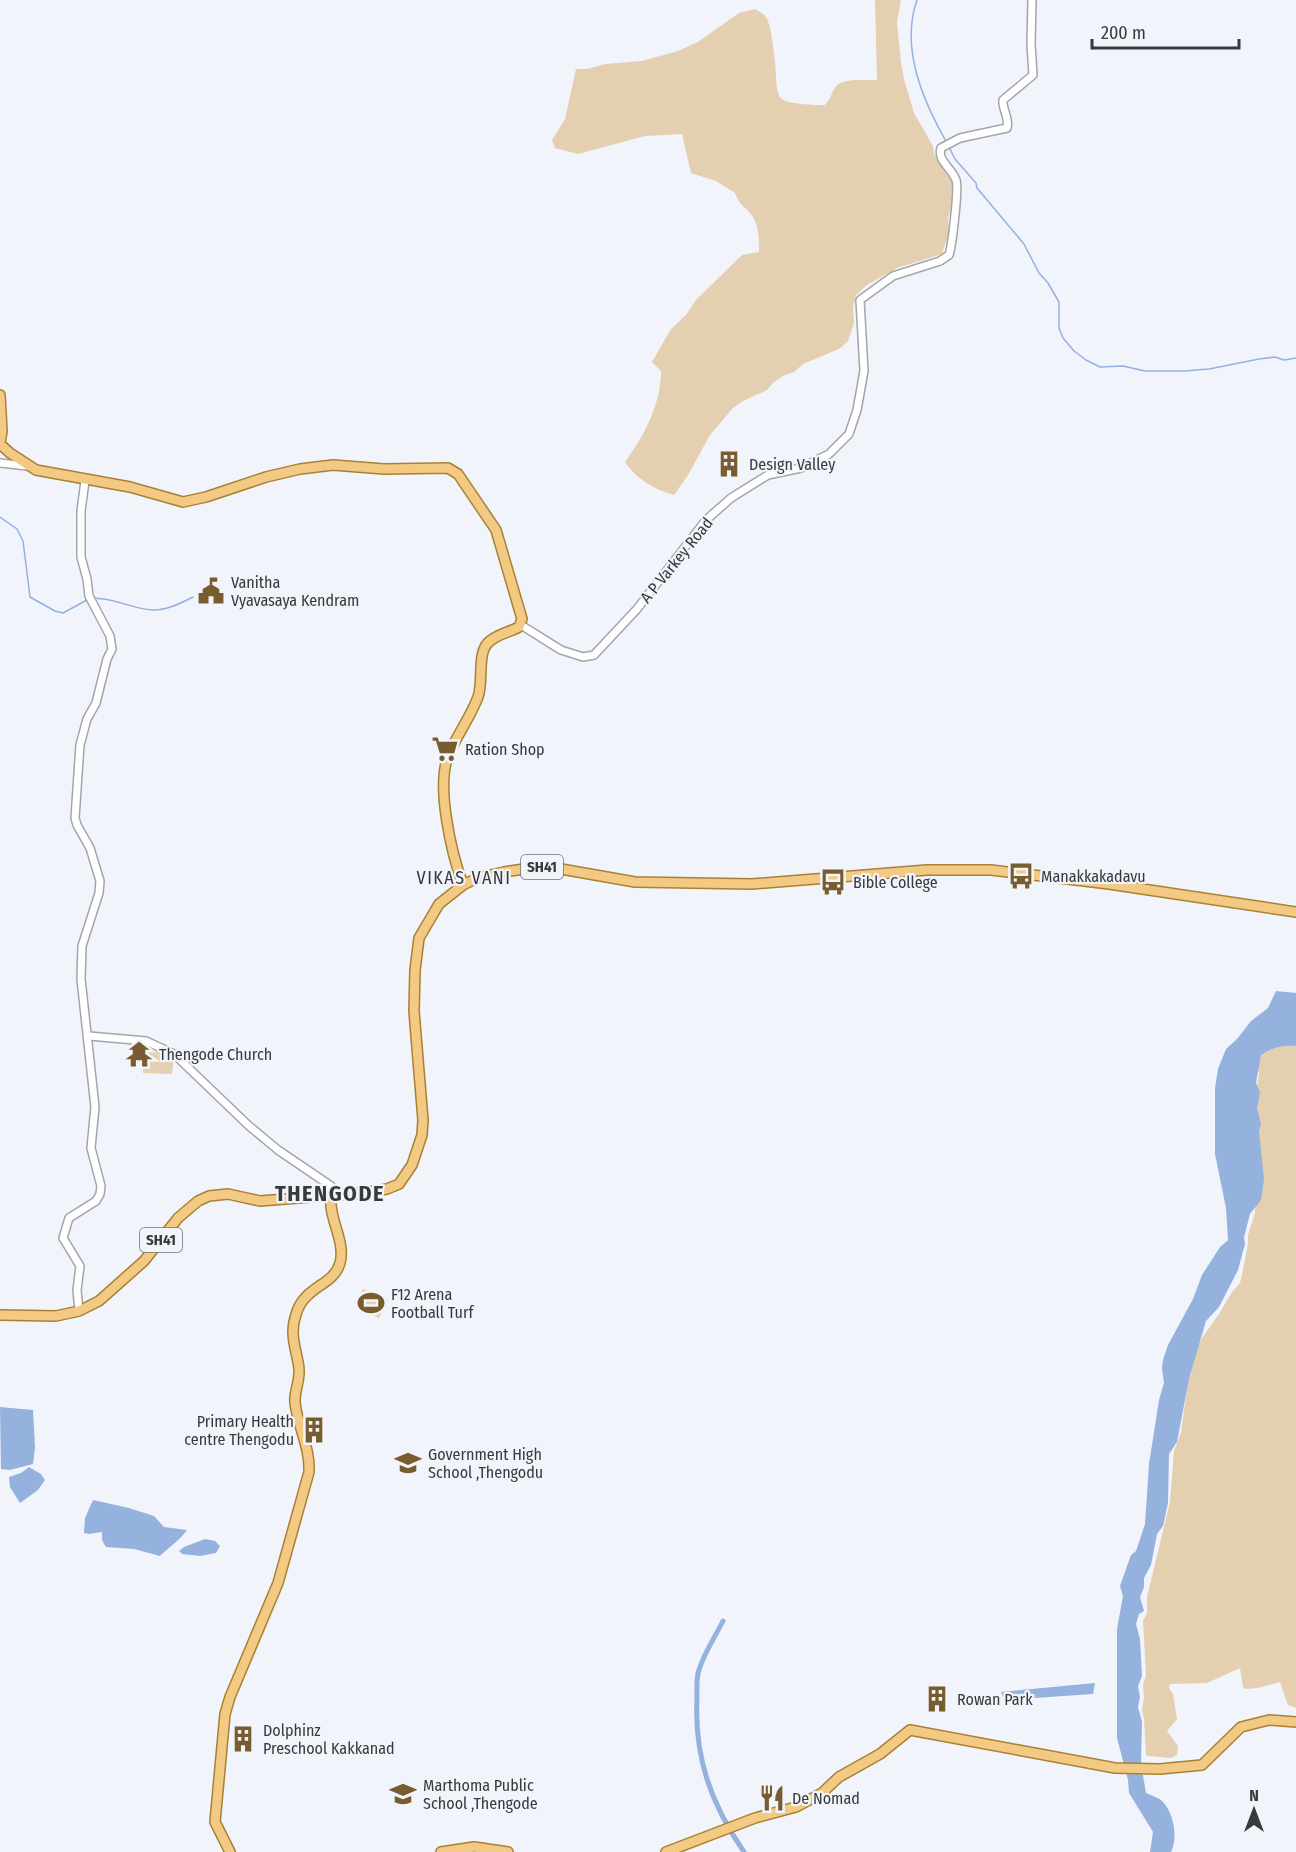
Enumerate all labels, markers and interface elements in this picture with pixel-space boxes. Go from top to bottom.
scale bar [1092,12,1239,50]
text: 200 m [1101,22,1146,44]
building icon: Design Valley [714,449,744,479]
place label: Design Valley [749,455,836,474]
street label: A P Varkey Road [636,514,717,607]
place label: Vanitha Vyavasaya Kendram [231,573,359,610]
public building icon: Vanitha Vyavasaya Kendram [196,576,226,606]
supermarket icon: Ration Shop [430,734,460,764]
place label: Ration Shop [465,740,545,759]
road number: SH41 [521,855,563,879]
bus stop icon: Manakkakadavu [1006,861,1036,891]
district label: VIKAS VANI [416,867,512,889]
bus stop icon: Bible College [818,867,848,897]
place label: Manakkakadavu [1041,867,1146,886]
place label: Bible College [853,873,938,892]
temple icon: Thengode Church [124,1039,154,1069]
place label: Thengode Church [159,1045,272,1064]
district label: THENGODE [275,1180,385,1207]
road number: SH41 [140,1228,182,1252]
place label: F12 Arena Football Turf [391,1285,474,1322]
sports icon: F12 Arena Football Turf [356,1288,386,1318]
place label: Primary Health centre Thengodu [184,1412,294,1449]
building icon: Primary Health centre Thengodu [299,1415,329,1445]
place label: Government High School ,Thengodu [428,1445,543,1482]
school or university icon: Government High School ,Thengodu [393,1448,423,1478]
building icon: Rowan Park [922,1684,952,1714]
place label: Rowan Park [957,1690,1033,1709]
place label: Dolphinz Preschool Kakkanad [263,1721,395,1758]
building icon: Dolphinz Preschool Kakkanad [228,1724,258,1754]
place label: Marthoma Public School ,Thengode [423,1776,538,1813]
school or university icon: Marthoma Public School ,Thengode [388,1779,418,1809]
north arrow [1224,1780,1284,1840]
restaurant icon: De Nomad [757,1783,787,1813]
text: N [1249,1786,1259,1805]
place label: De Nomad [792,1789,860,1808]

